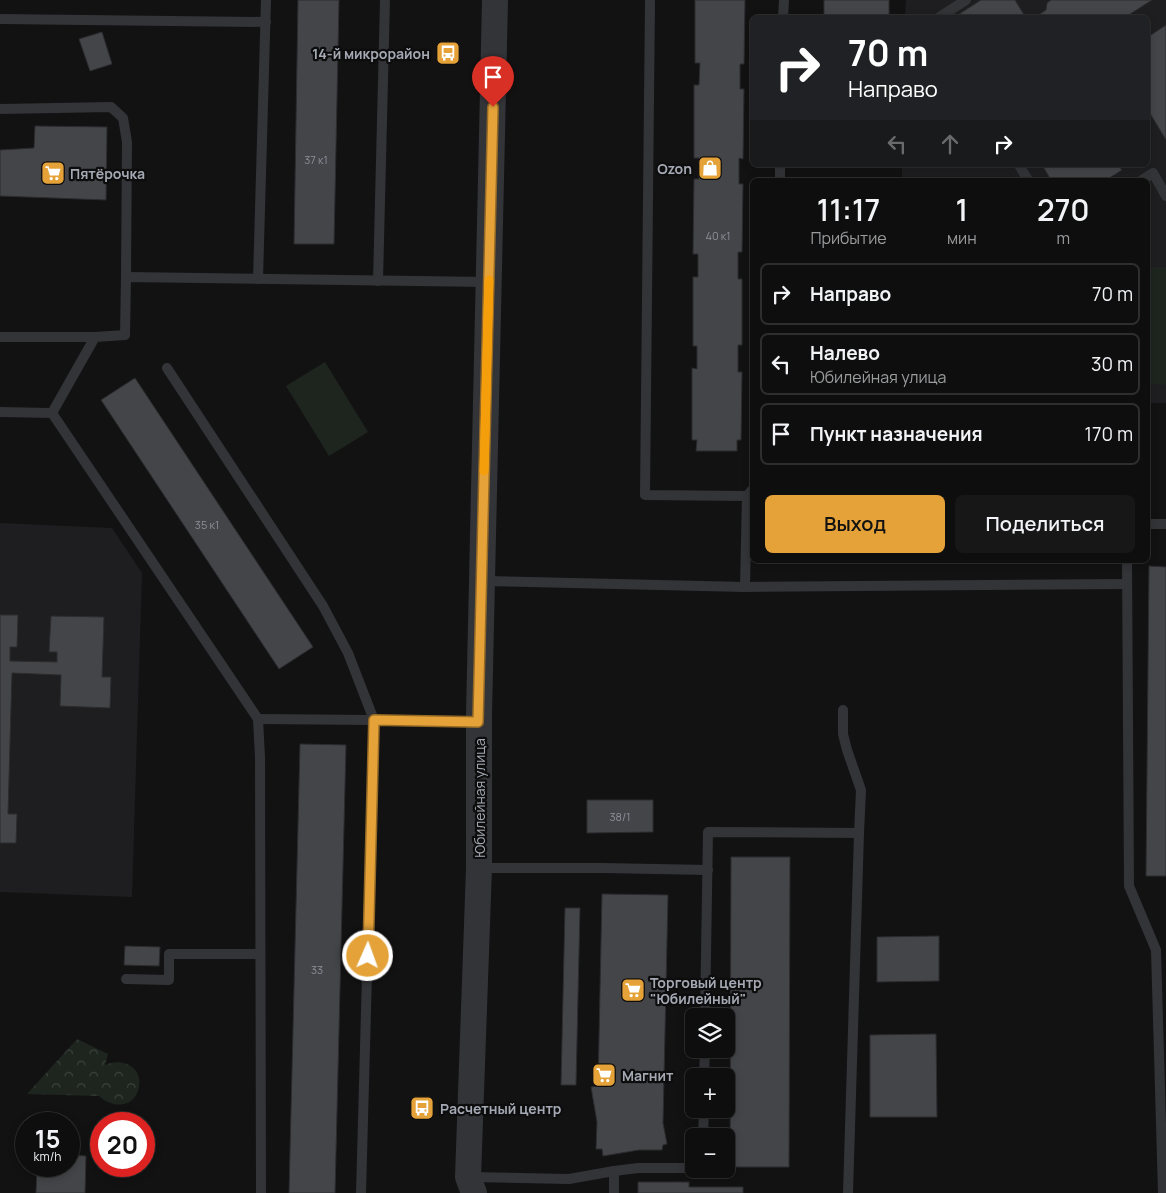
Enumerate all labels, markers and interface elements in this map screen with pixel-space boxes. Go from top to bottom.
text: 70 m [848,29,928,77]
icon: right [765,35,830,100]
bus stop icon: 14-й микрорайон [435,40,461,66]
place label: 14-й микрорайон [312,44,430,63]
pin [472,56,514,107]
icon: arrive [479,63,507,91]
text: Направо [848,74,938,104]
icon: left [883,130,911,158]
icon: ahead [936,130,964,158]
icon: right [989,130,1017,158]
house number: 37 к1 [304,152,328,167]
shop icon: Ozon [697,155,723,181]
place label: Ozon [657,159,692,178]
supermarket icon: Пятёрочка [40,160,66,186]
place label: Пятёрочка [70,164,145,183]
text: 11:17 [817,189,880,230]
text: 1 [956,189,968,230]
text: 270 [1037,189,1090,230]
text: Прибытие [810,227,887,249]
text: мин [947,227,977,249]
text: m [1057,227,1070,249]
house number: 40 к1 [705,228,731,243]
icon: right [767,280,795,308]
text: Направо [810,281,891,307]
text: 70 m [1092,281,1133,307]
text: Налево [810,340,880,366]
icon: left [767,350,795,378]
text: 30 m [1091,351,1133,377]
text: Юбилейная улица [810,366,946,388]
icon: arrive [767,420,795,448]
text: Пункт назначения [810,421,983,447]
text: 170 m [1085,421,1133,447]
button: Выход [765,495,945,553]
button: Поделиться [955,495,1135,553]
house number: 35 к1 [195,517,219,532]
street label: Юбилейная улица [470,738,489,858]
house number: 38/1 [609,809,631,824]
position arrow [341,929,393,981]
house number: 33 [311,962,323,977]
place label: Торговый центр "Юбилейный" [650,973,762,1008]
supermarket icon: Торговый центр "Юбилейный" [620,977,646,1003]
map controls [685,1008,735,1178]
button: layers [685,1008,735,1058]
supermarket icon: Магнит [591,1062,617,1088]
place label: Магнит [622,1066,674,1085]
button: + [685,1068,735,1118]
bus stop icon: Расчетный центр [409,1095,435,1121]
place label: Расчетный центр [440,1099,562,1118]
speed limit sign: 20 [90,1112,155,1177]
text: 15 [35,1121,60,1156]
button: − [685,1128,735,1178]
text: km/h [34,1148,61,1165]

